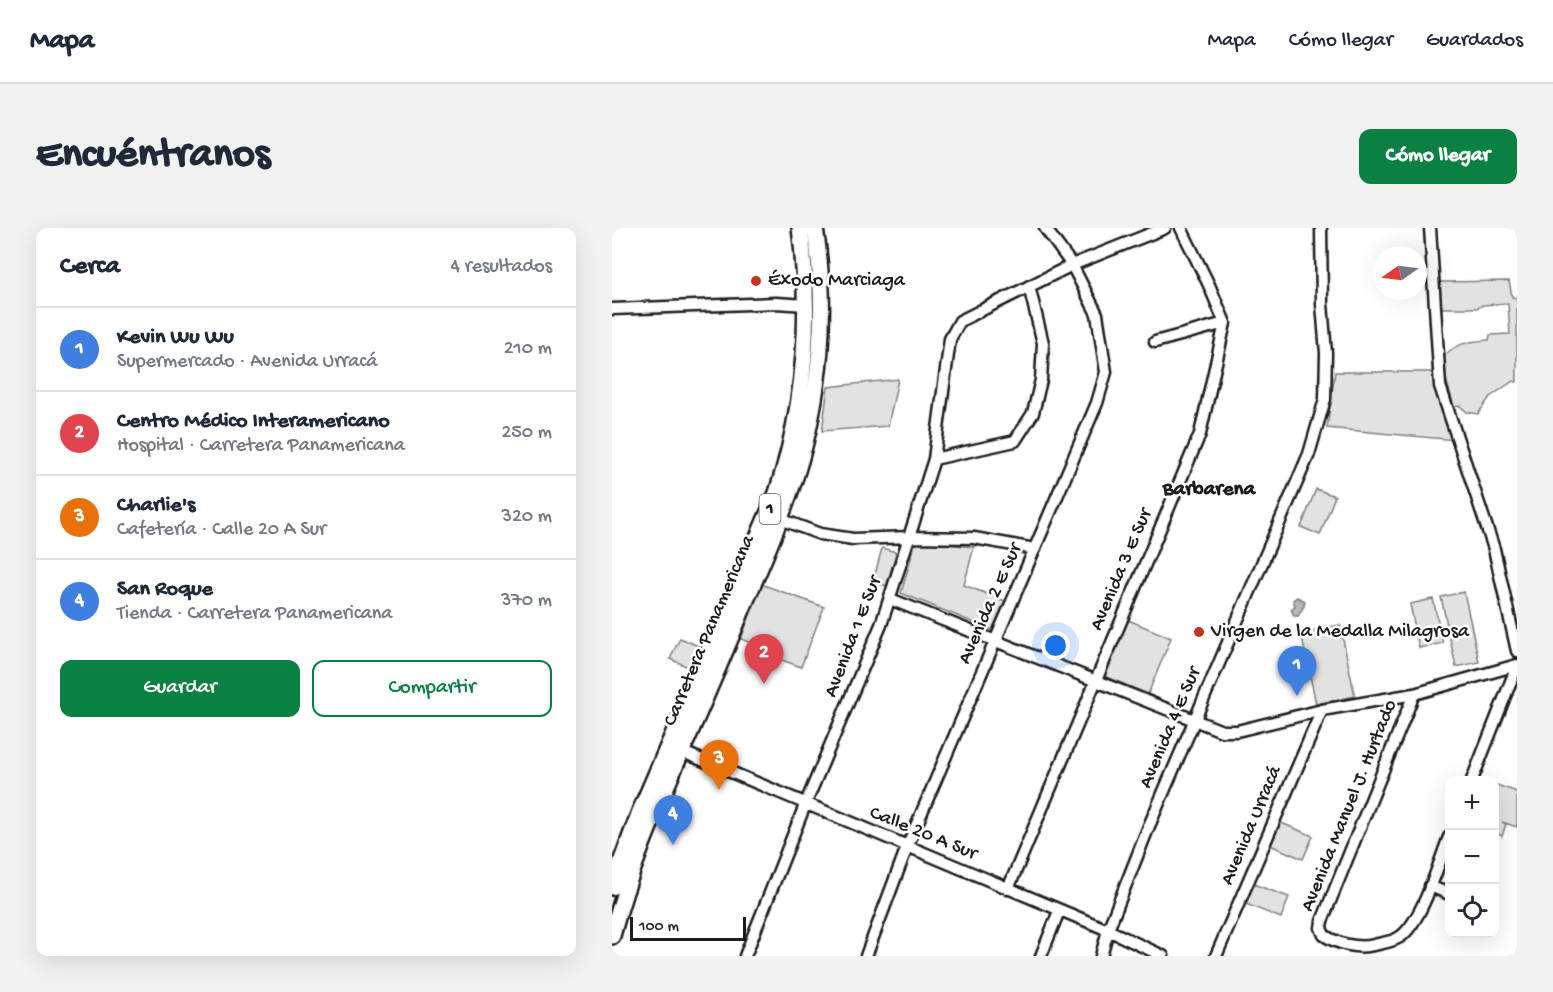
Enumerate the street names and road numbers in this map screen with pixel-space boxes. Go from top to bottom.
road number: 1 [760,494,780,524]
street label: Avenida 3 E Sur [1086,504,1159,635]
street label: Carretera Panamericana [659,531,761,730]
street label: Avenida 2 E Sur [954,538,1029,668]
street label: Avenida 1 E Sur [820,571,888,701]
street label: Avenida 4 E Sur [1135,662,1208,792]
street label: Avenida Manuel J. Hurtado [1297,697,1403,915]
street label: Avenida Urracá [1217,762,1288,889]
street label: Calle 20 A Sur [866,802,982,867]

